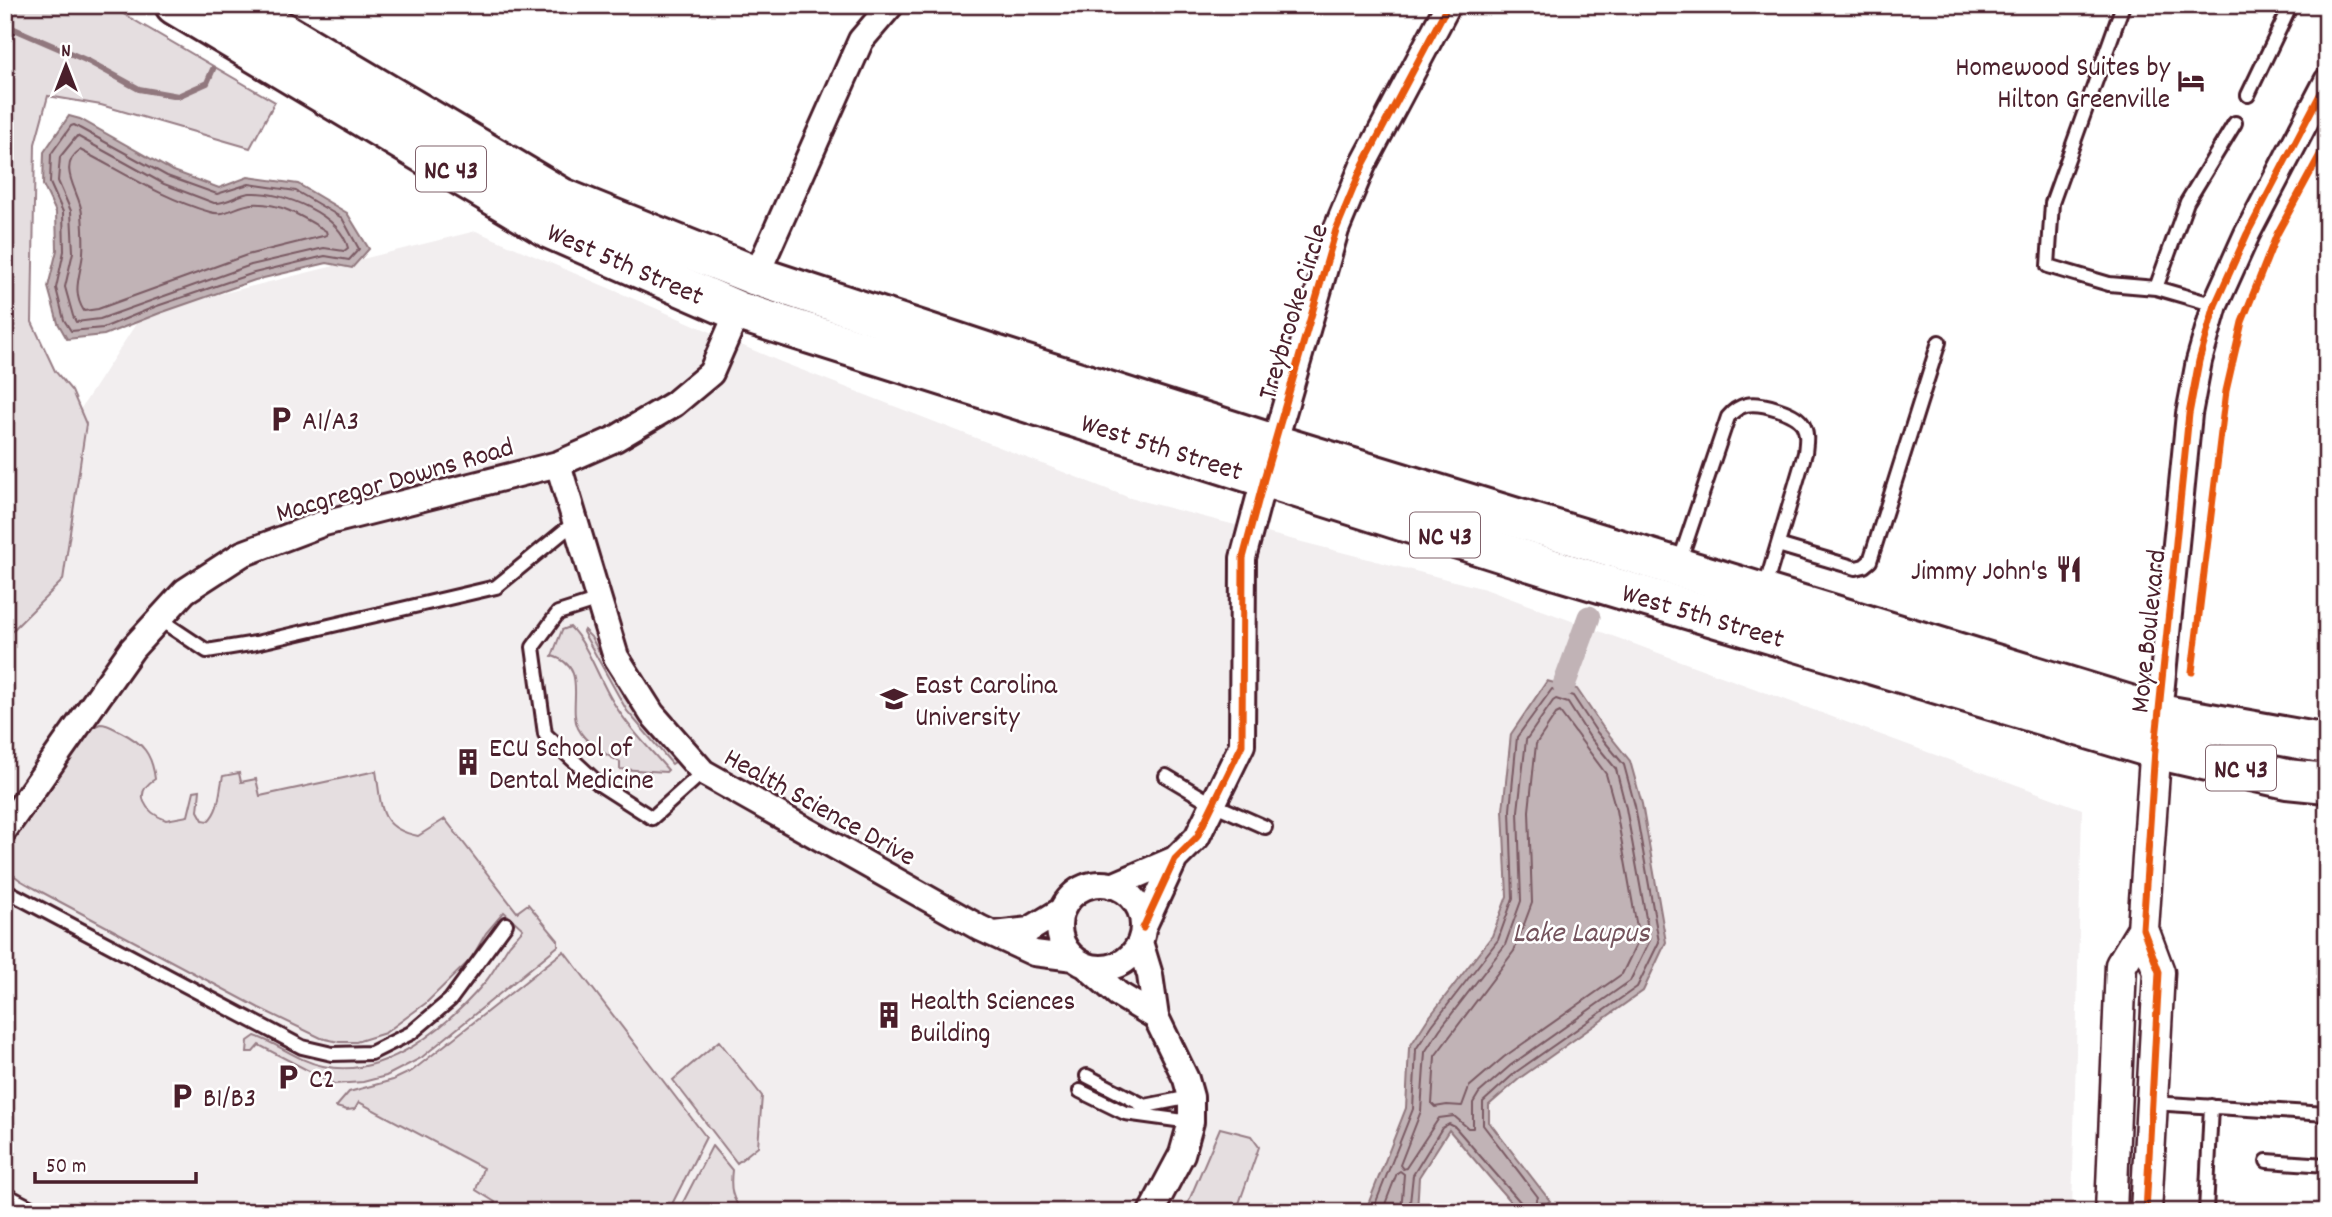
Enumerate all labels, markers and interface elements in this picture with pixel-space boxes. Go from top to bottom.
north arrow [32,32,102,102]
text: N [61,39,71,66]
place label: Homewood Suites by Hilton Greenville [1955,50,2171,122]
hotel icon: Homewood Suites by Hilton Greenville [2176,66,2206,96]
road number: NC 43 [416,146,486,192]
street label: West 5th Street [539,215,709,319]
street label: Treybrooke Circle [1250,219,1342,406]
parking icon: A1/A3 [266,404,296,434]
place label: A1/A3 [302,404,359,444]
street label: West 5th Street [1075,406,1247,494]
street label: Macgregor Downs Road [272,430,519,536]
road number: NC 43 [1410,512,1480,558]
street label: Moye Boulevard [2123,548,2179,715]
place label: Jimmy John's [1911,554,2048,594]
restaurant icon: Jimmy John's [2054,554,2084,584]
street label: West 5th Street [1616,576,1788,662]
place label: East Carolina University [915,668,1058,740]
school or university icon: East Carolina University [879,684,909,714]
place label: ECU School of Dental Medicine [489,731,654,803]
street label: Health Science Drive [715,740,922,879]
road number: NC 43 [2206,746,2276,790]
building icon: ECU School of Dental Medicine [453,747,483,777]
water label: Lake Laupus [1512,914,1651,957]
place label: Health Sciences Building [910,984,1075,1056]
building icon: Health Sciences Building [874,1000,904,1030]
parking icon: C2 [273,1062,303,1092]
place label: C2 [309,1062,335,1102]
parking icon: B1/B3 [167,1081,197,1111]
place label: B1/B3 [203,1081,256,1121]
scale bar [35,1140,196,1184]
text: 50 m [46,1153,86,1183]

